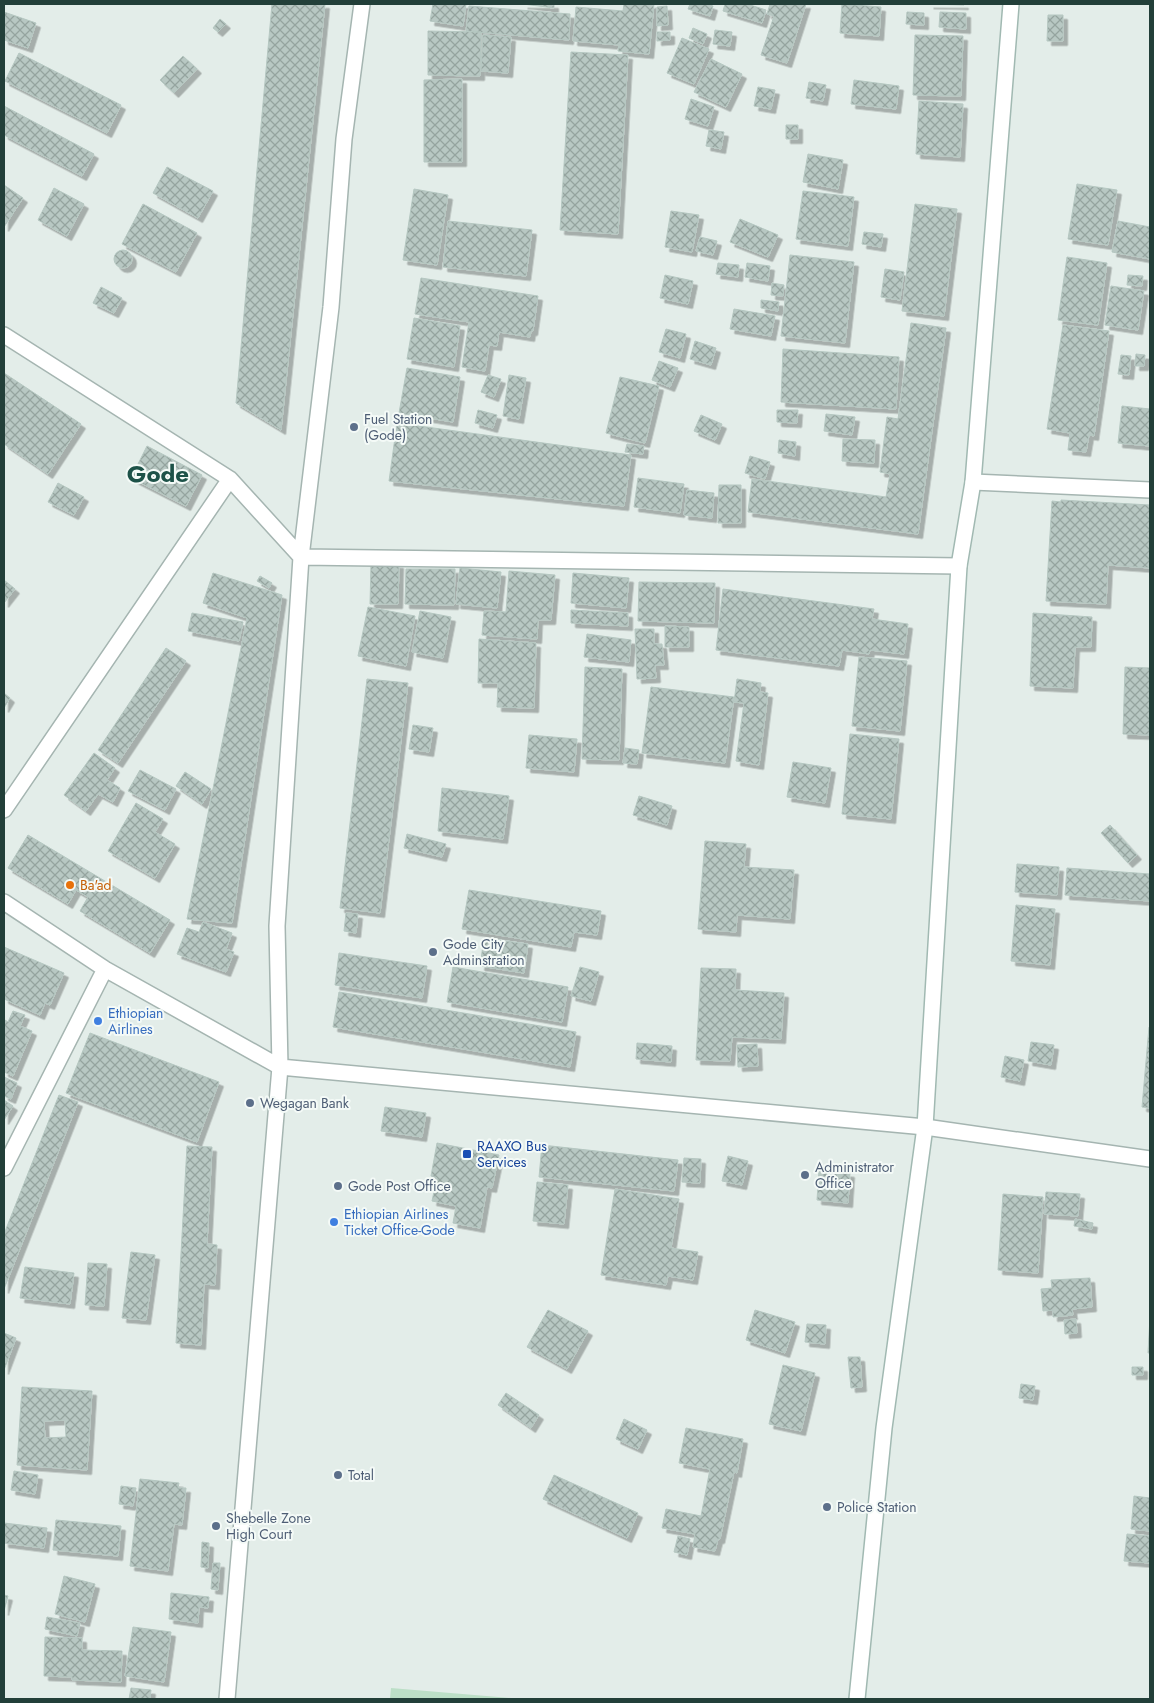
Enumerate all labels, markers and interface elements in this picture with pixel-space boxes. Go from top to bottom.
place label: Fuel Station (Gode) [364,409,432,445]
marker: Fuel Station (Gode) [348,421,360,433]
district label: Gode [127,456,189,491]
place label: Ba'ad [80,875,111,895]
marker: Ba'ad [64,879,76,891]
place label: Gode City Adminstration [443,934,525,970]
marker: Gode City Adminstration [427,946,439,958]
place label: Ethiopian Airlines [108,1003,163,1039]
marker: Ethiopian Airlines [92,1015,104,1027]
place label: Wegagan Bank [260,1093,350,1113]
marker: Wegagan Bank [244,1097,256,1109]
place label: RAAXO Bus Services [477,1136,547,1172]
marker: RAAXO Bus Services [461,1148,473,1160]
place label: Administrator Office [815,1157,894,1193]
marker: Administrator Office [799,1169,811,1181]
place label: Gode Post Office [348,1176,451,1196]
marker: Gode Post Office [332,1180,344,1192]
place label: Ethiopian Airlines Ticket Office-Gode [344,1204,455,1240]
marker: Ethiopian Airlines Ticket Office-Gode [328,1216,340,1228]
place label: Total [348,1465,374,1485]
marker: Total [332,1469,344,1481]
place label: Police Station [837,1497,917,1517]
marker: Police Station [821,1501,833,1513]
place label: Shebelle Zone High Court [226,1508,311,1544]
marker: Shebelle Zone High Court [210,1520,222,1532]

